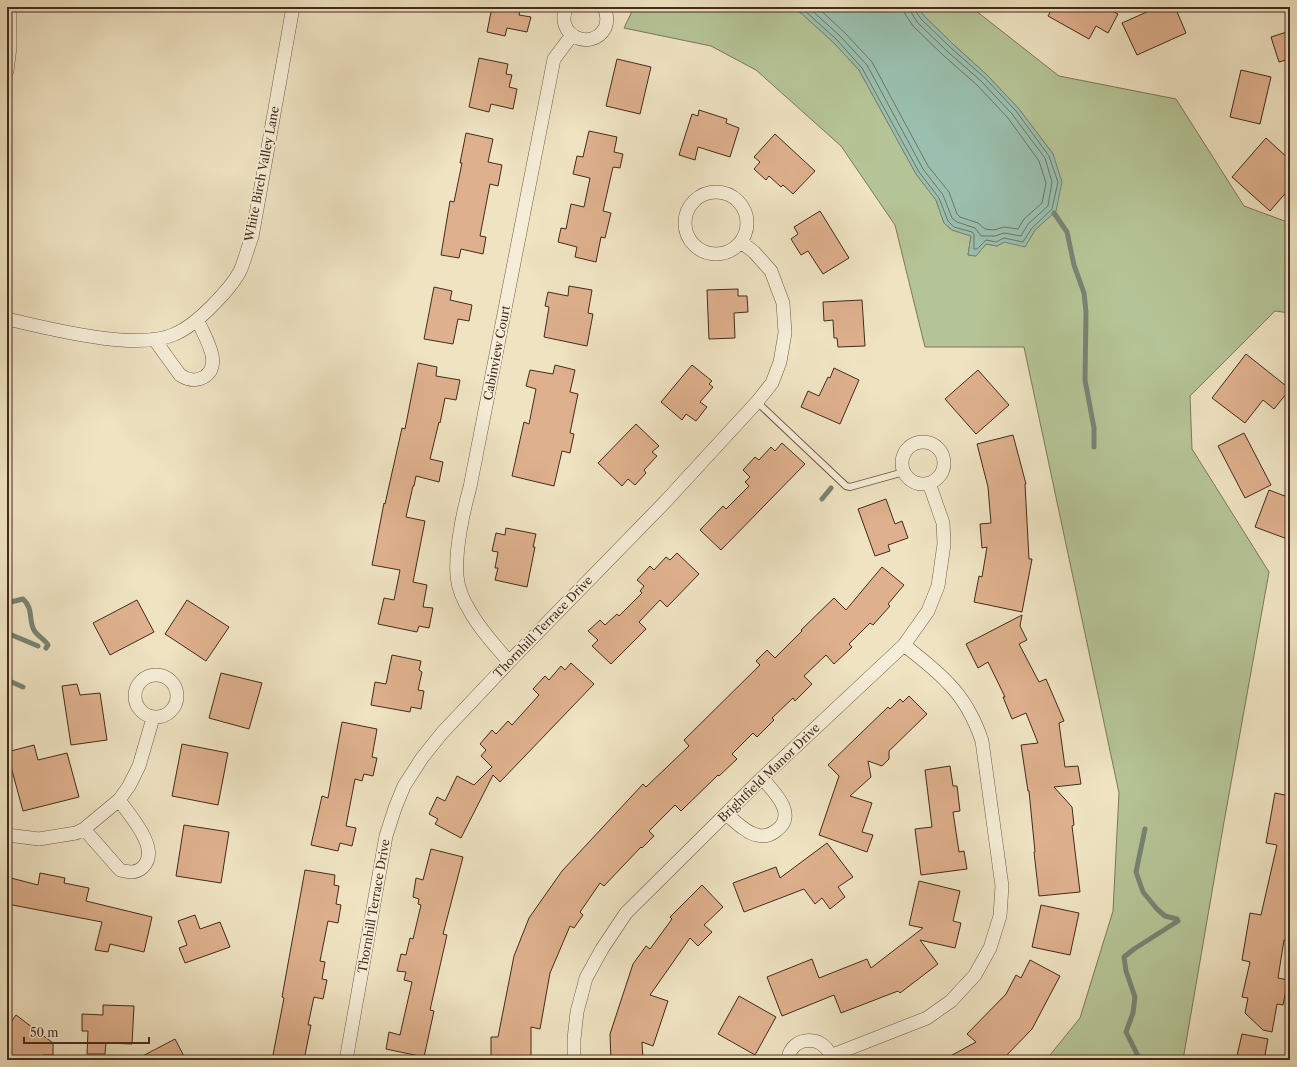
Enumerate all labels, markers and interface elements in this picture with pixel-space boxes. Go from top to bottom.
street label: White Birch Valley Lane [241,105,282,244]
street label: Cabinview Court [480,303,513,402]
street label: Thornhill Terrace Drive [490,572,595,681]
street label: Brightfield Manor Drive [715,720,823,825]
street label: Thornhill Terrace Drive [354,837,393,974]
scale bar [24,1019,149,1045]
text: 50 m [30,1025,59,1040]

